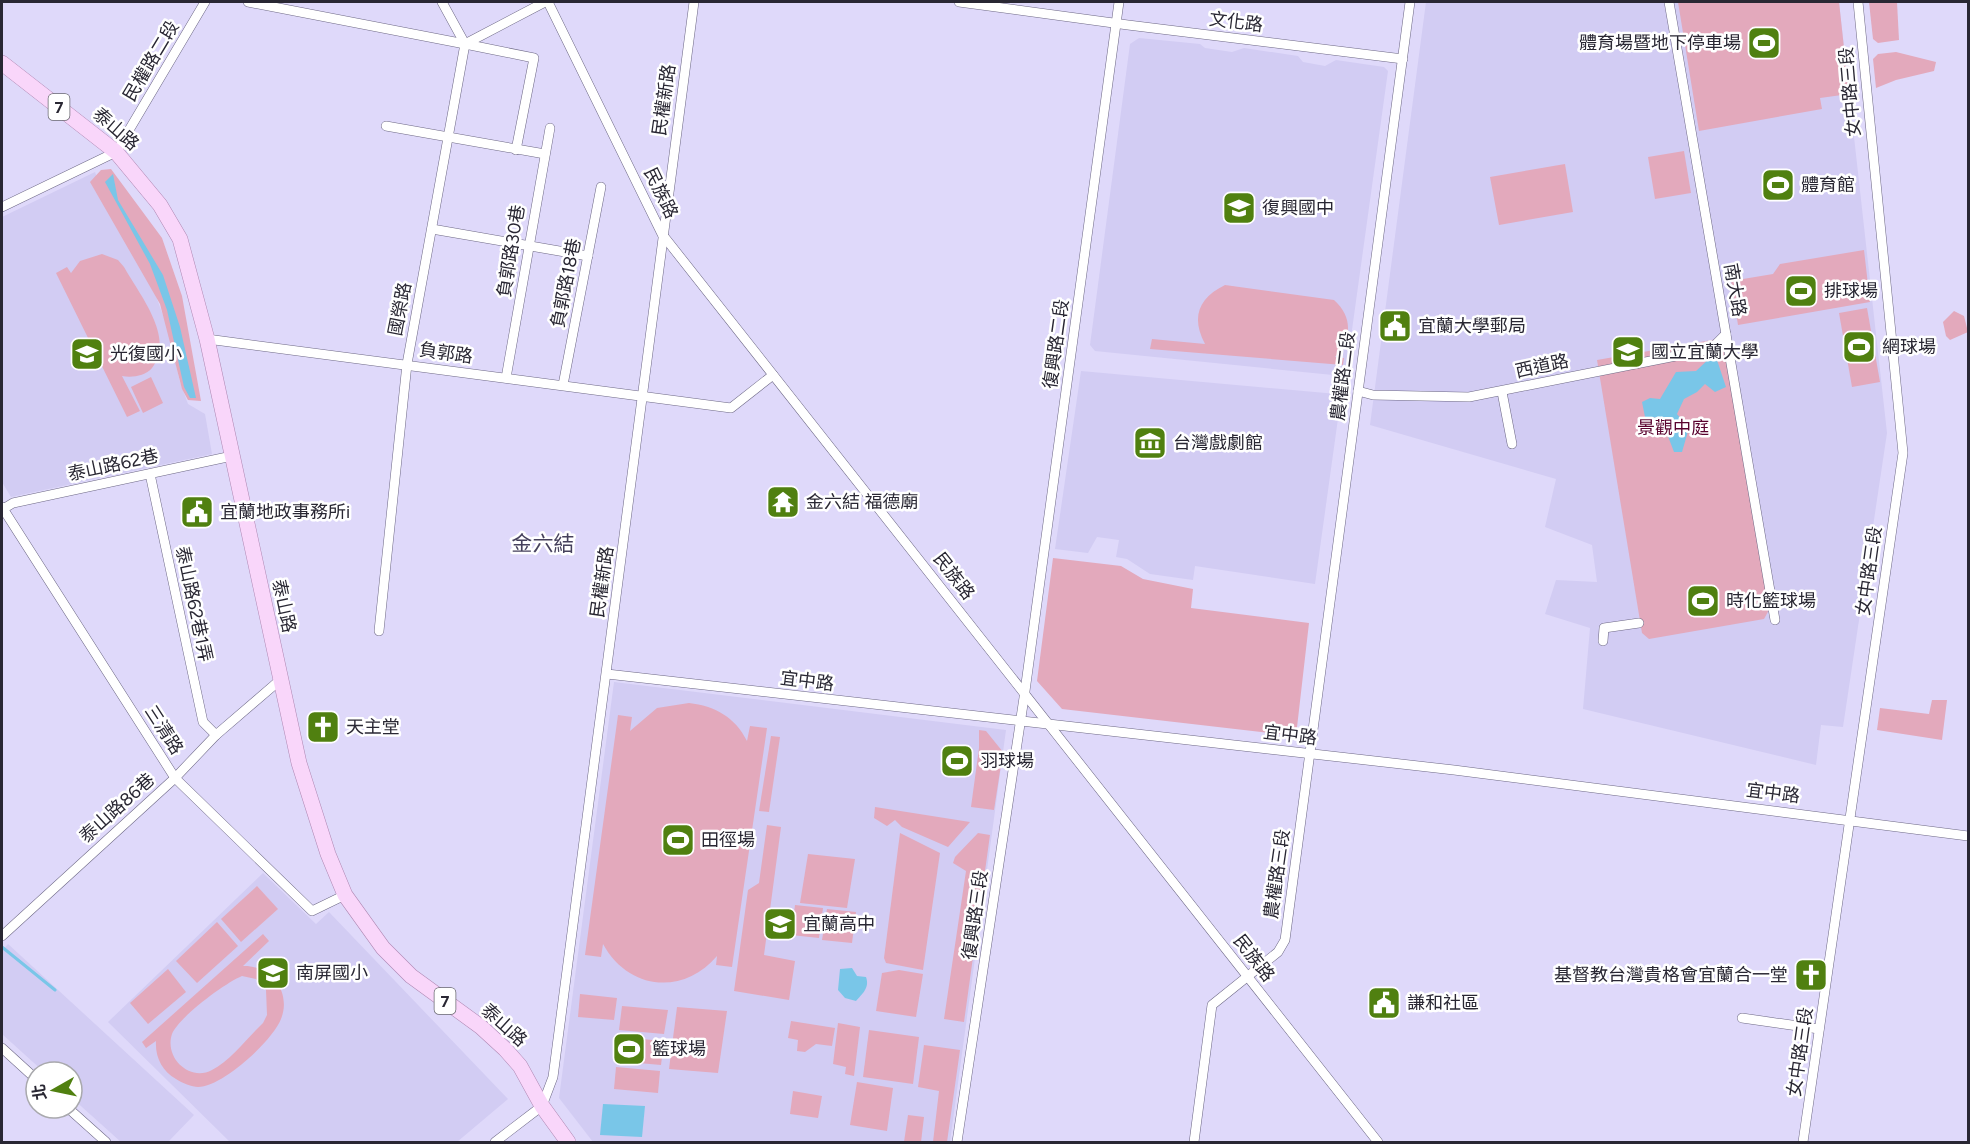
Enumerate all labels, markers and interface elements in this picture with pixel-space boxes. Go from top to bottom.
street label: 文化路 [1208,8,1264,36]
street label: 民權路二段 [118,17,184,105]
sports icon: 體育場暨地下停車場 [1746,25,1782,61]
place label: 體育場暨地下停車場 [1579,32,1741,54]
street label: 女中路三段 [1835,46,1865,138]
street label: 民權新路 [648,63,680,137]
road number: 7 [48,94,70,120]
street label: 泰山路 [88,103,144,155]
street label: 民族路 [639,164,683,222]
sports icon: 體育館 [1760,167,1796,203]
place label: 體育館 [1801,174,1855,196]
school or university icon: 復興國中 [1221,190,1257,226]
place label: 復興國中 [1262,197,1334,219]
street label: 負郭路30巷 [493,203,529,299]
street label: 負郭路18巷 [547,236,585,330]
street label: 南大路 [1719,262,1751,318]
sports icon: 排球場 [1783,273,1819,309]
street label: 國榮路 [384,280,416,338]
place label: 排球場 [1824,280,1878,302]
street label: 復興路二段 [1039,298,1073,390]
public building icon: 宜蘭大學郵局 [1377,308,1413,344]
place label: 宜蘭大學郵局 [1418,315,1526,337]
sports icon: 網球場 [1841,329,1877,365]
street label: 農權路二段 [1327,330,1359,422]
school or university icon: 國立宜蘭大學 [1610,334,1646,370]
school or university icon: 光復國小 [69,336,105,372]
place label: 網球場 [1882,336,1936,358]
street label: 負郭路 [418,338,474,368]
place label: 國立宜蘭大學 [1651,341,1759,363]
place label: 光復國小 [110,343,182,365]
street label: 西道路 [1513,350,1571,382]
park label: 景觀中庭 [1637,417,1709,439]
museum icon: 台灣戲劇館 [1132,425,1168,461]
place label: 台灣戲劇館 [1173,432,1263,454]
street label: 泰山路62巷 [66,445,160,485]
temple icon: 金六結 福德廟 [765,484,801,520]
place label: 金六結 福德廟 [806,491,918,513]
public building icon: 宜蘭地政事務所i [179,494,215,530]
place label: 宜蘭地政事務所i [220,501,350,523]
street label: 女中路三段 [1852,525,1886,617]
district label: 金六結 [512,531,575,556]
street label: 泰山路62巷1弄 [171,544,217,664]
street label: 民權新路 [586,545,618,619]
street label: 民族路 [929,548,979,604]
street label: 泰山路 [268,577,300,635]
sports icon: 時化籃球場 [1685,583,1721,619]
place label: 時化籃球場 [1726,590,1816,612]
street label: 宜中路 [779,667,835,695]
street label: 三清路 [140,701,188,759]
church icon: 天主堂 [305,709,341,745]
place label: 天主堂 [346,716,400,738]
street label: 宜中路 [1262,721,1318,749]
sports icon: 羽球場 [939,743,975,779]
place label: 羽球場 [980,750,1034,772]
street label: 泰山路86巷 [75,769,159,847]
street label: 宜中路 [1745,779,1801,807]
sports icon: 田徑場 [660,822,696,858]
street label: 農權路三段 [1260,828,1294,920]
place label: 田徑場 [701,829,755,851]
street label: 復興路三段 [958,869,992,961]
school or university icon: 宜蘭高中 [762,906,798,942]
place label: 宜蘭高中 [803,913,875,935]
street label: 民族路 [1229,930,1279,986]
school or university icon: 南屏國小 [255,955,291,991]
church icon: 基督教台灣貴格會宜蘭合一堂 [1793,957,1829,993]
place label: 南屏國小 [296,962,368,984]
place label: 基督教台灣貴格會宜蘭合一堂 [1554,964,1788,986]
public building icon: 謙和社區 [1366,985,1402,1021]
road number: 7 [434,988,456,1014]
place label: 謙和社區 [1407,992,1479,1014]
street label: 泰山路 [477,999,531,1051]
street label: 女中路三段 [1783,1006,1817,1098]
sports icon: 籃球場 [611,1031,647,1067]
place label: 籃球場 [652,1038,706,1060]
north arrow [24,1060,84,1120]
text: 北 [29,1083,50,1102]

